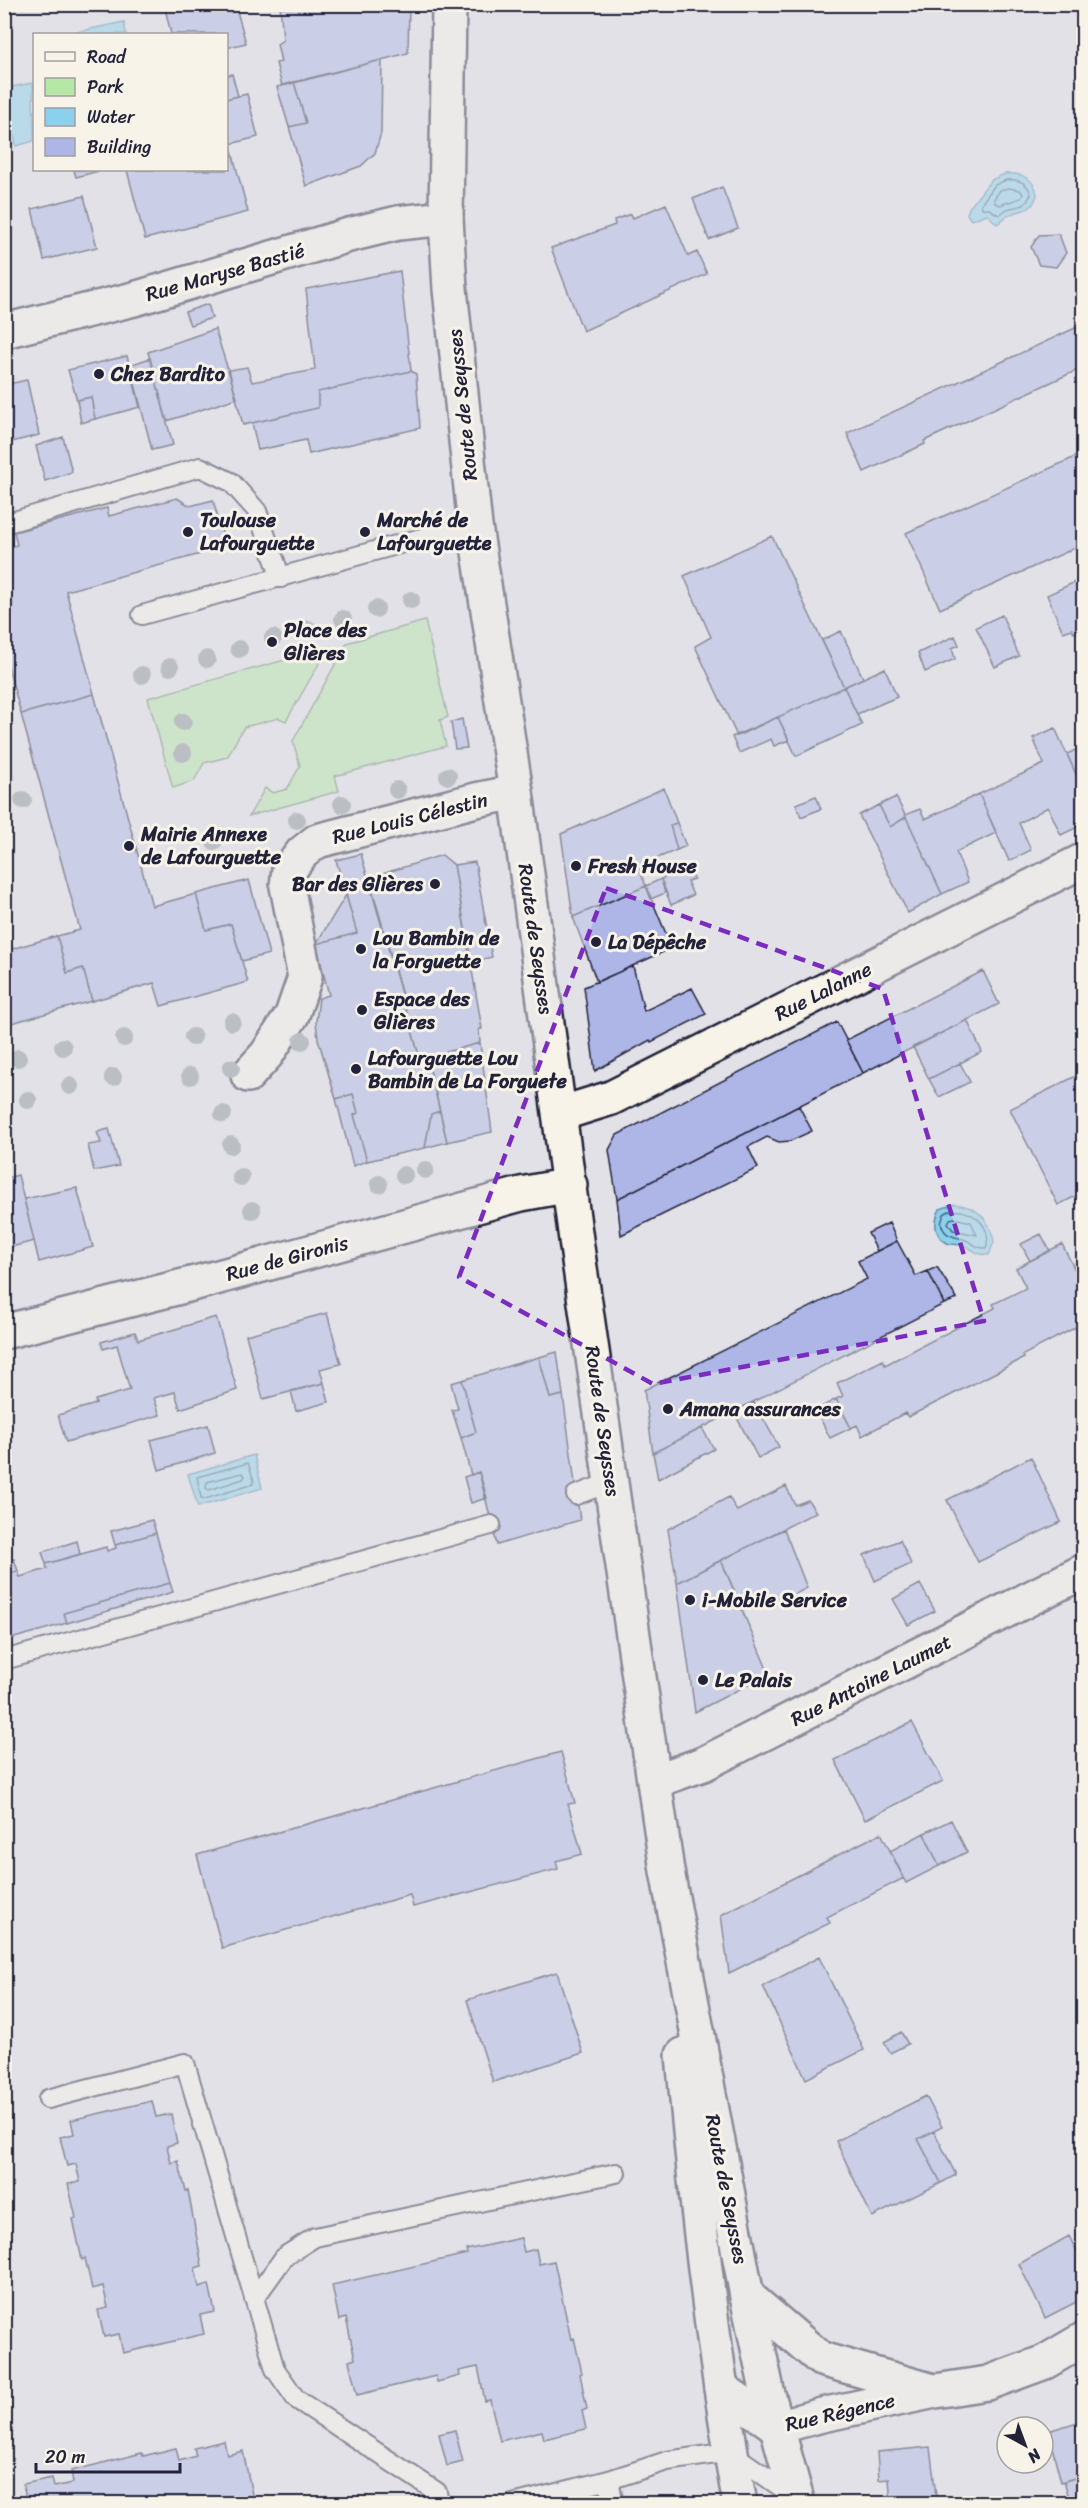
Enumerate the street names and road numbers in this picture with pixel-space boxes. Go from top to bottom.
street label: Rue Maryse Bastié [141,233,309,312]
street label: Route de Seysses [437,327,488,482]
street label: Rue Louis Célestin [329,782,492,855]
street label: Route de Seysses [508,861,564,1018]
street label: Rue Lalanne [768,952,878,1031]
street label: Rue de Gironis [222,1225,353,1292]
street label: Route de Seysses [575,1343,631,1500]
street label: Rue Antoine Laumet [784,1625,958,1736]
street label: Route de Seysses [695,2111,758,2268]
street label: Rue Régence [782,2383,898,2442]

